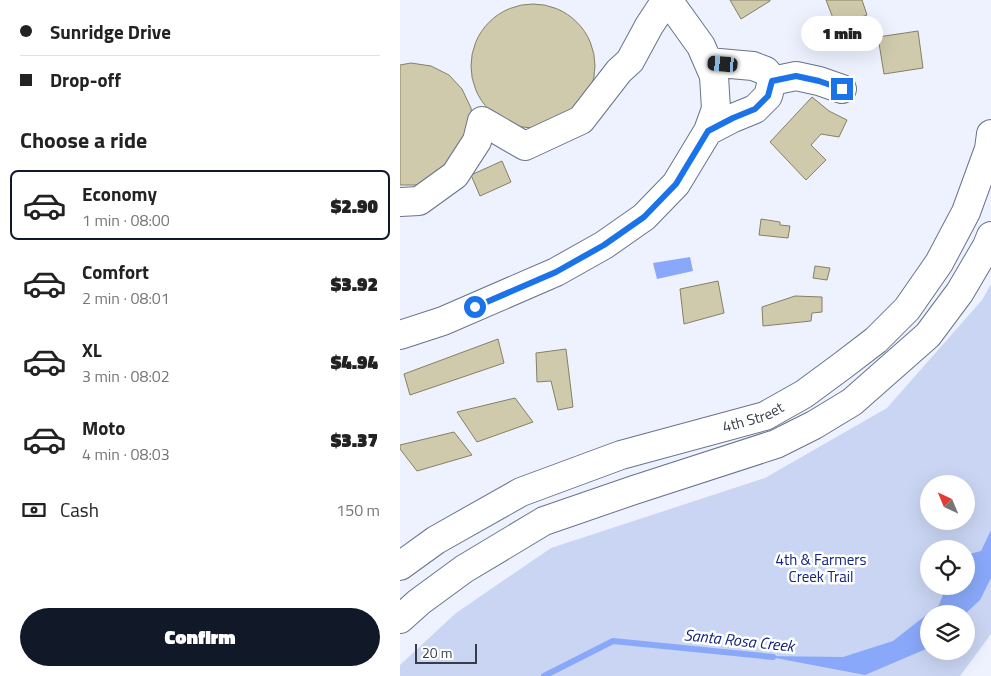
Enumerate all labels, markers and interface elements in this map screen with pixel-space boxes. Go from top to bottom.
text: Sunridge Drive [50,17,171,46]
callout: 1 min [801,17,883,52]
text: 1 min [822,21,862,45]
car [707,55,738,73]
text: Drop-off [50,65,121,94]
route end [831,78,853,100]
text: Choose a ride [20,123,147,157]
text: Economy [82,179,157,208]
icon: car [22,183,67,228]
text: $2.90 [331,191,378,220]
text: 1 min · 08:00 [82,208,170,232]
text: Comfort [82,257,149,286]
icon: car [22,261,67,306]
text: $3.92 [331,269,378,298]
text: 2 min · 08:01 [82,286,170,310]
route start [464,296,486,318]
text: XL [82,335,102,364]
icon: car [22,339,67,384]
text: $4.94 [331,347,378,376]
text: 3 min · 08:02 [82,364,170,388]
street label: 4th Street [720,395,788,438]
text: Moto [82,413,125,442]
icon: car [22,417,67,462]
text: $3.37 [331,425,378,454]
text: 4 min · 08:03 [82,442,170,466]
north arrow [920,475,975,530]
map controls [920,475,975,660]
text: Cash [60,495,99,524]
icon: cash [20,496,48,524]
text: 150 m [336,498,380,522]
button: locate [920,540,975,595]
park label: 4th & Farmers Creek Trail [775,548,867,588]
button: layers [920,605,975,660]
button: Confirm [20,608,380,666]
water label: Santa Rosa Creek [683,622,797,658]
scale bar [415,641,478,664]
text: 20 m [422,642,452,663]

